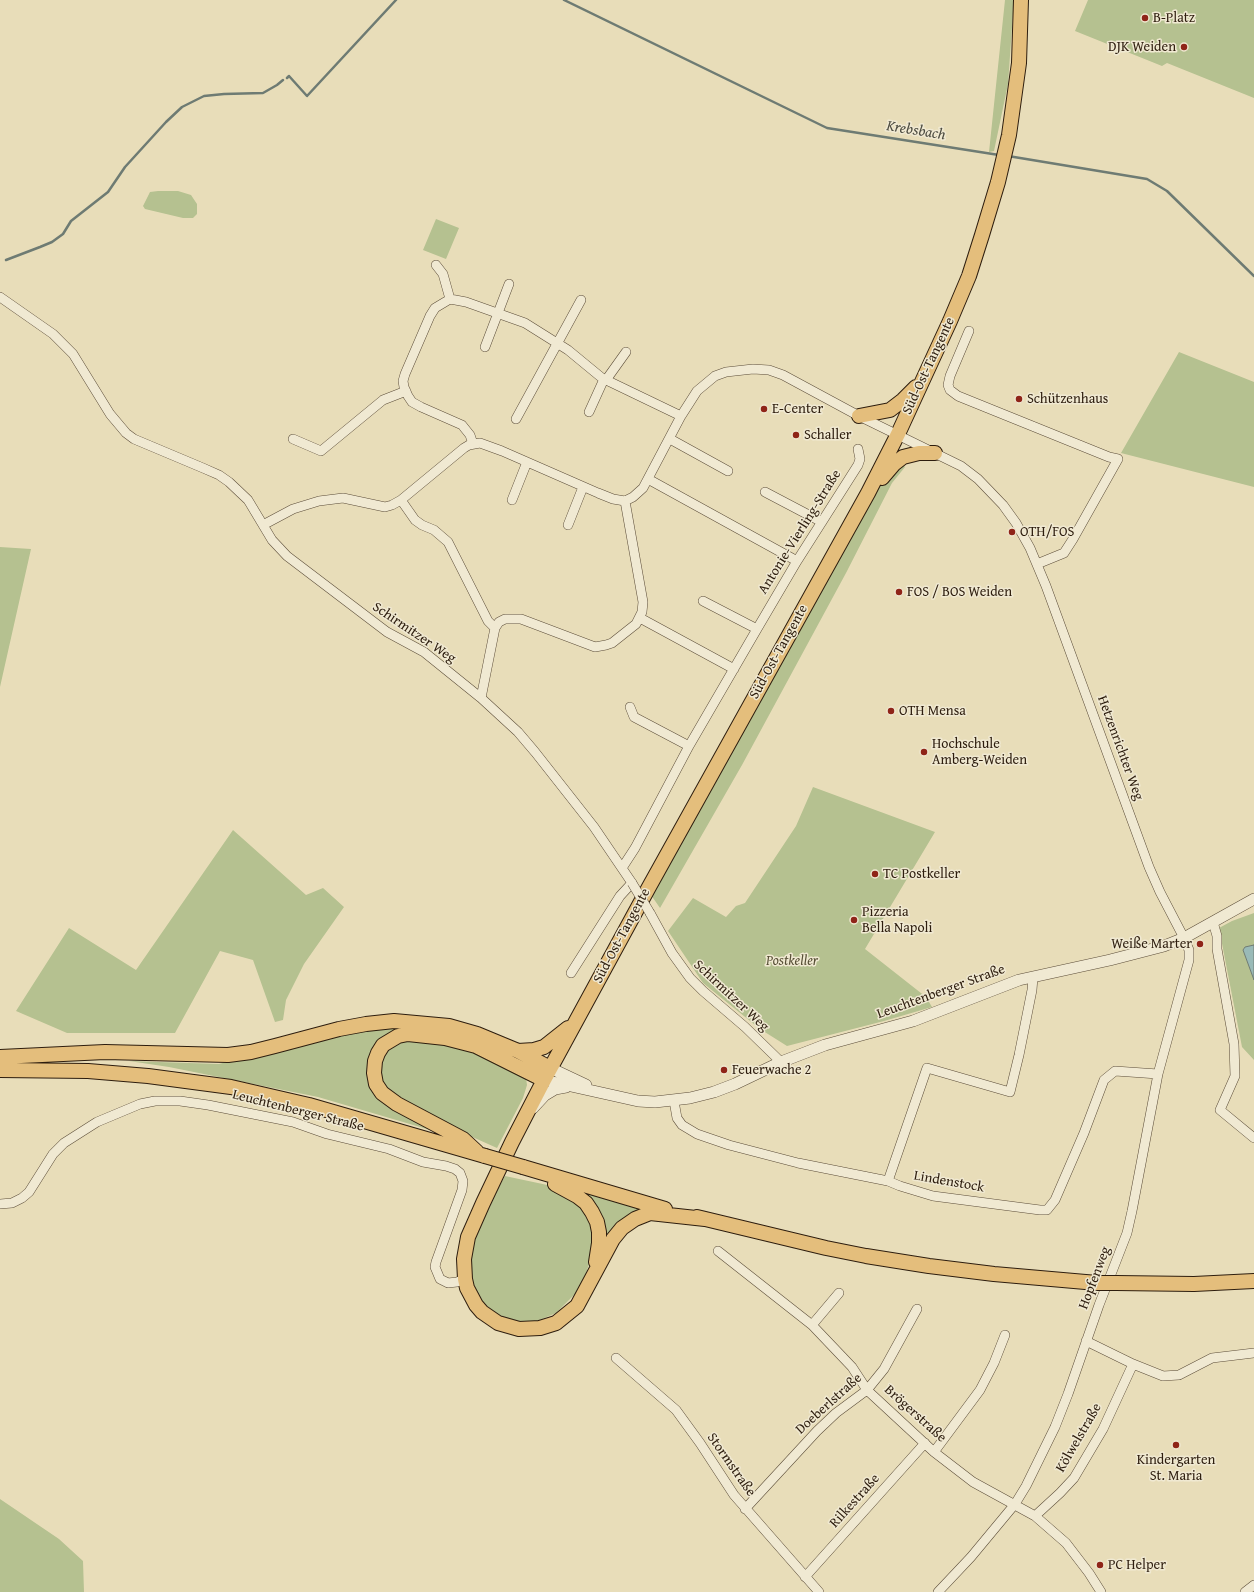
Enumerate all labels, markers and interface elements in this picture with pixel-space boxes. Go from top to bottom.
place label: B-Platz [1153,10,1195,26]
marker: B-Platz [1140,13,1150,23]
place label: DJK Weiden [1108,39,1176,55]
marker: DJK Weiden [1179,42,1189,52]
water label: Krebsbach [885,117,947,145]
street label: Süd-Ost-Tangente [899,315,959,417]
place label: Schützenhaus [1027,391,1108,407]
marker: Schützenhaus [1014,394,1024,404]
place label: E-Center [772,401,823,417]
marker: E-Center [759,404,769,414]
place label: Schaller [804,427,852,443]
marker: Schaller [791,430,801,440]
street label: Antonie-Vierling-Straße [755,467,845,597]
place label: OTH/FOS [1020,524,1074,540]
marker: OTH/FOS [1007,527,1017,537]
place label: FOS / BOS Weiden [907,584,1012,600]
marker: FOS / BOS Weiden [894,587,904,597]
street label: Schirmitzer Weg [369,599,459,667]
street label: Süd-Ost-Tangente [746,602,812,702]
street label: Hetzenrichter Weg [1093,693,1147,803]
place label: OTH Mensa [899,703,966,719]
marker: OTH Mensa [886,706,896,716]
place label: Hochschule Amberg-Weiden [932,736,1027,768]
marker: Hochschule Amberg-Weiden [919,747,929,757]
place label: TC Postkeller [883,866,960,882]
marker: TC Postkeller [870,869,880,879]
street label: Süd-Ost-Tangente [590,886,654,986]
place label: Pizzeria Bella Napoli [862,904,932,936]
marker: Pizzeria Bella Napoli [849,915,859,925]
place label: Weiße Marter [1111,936,1192,952]
marker: Weiße Marter [1195,939,1205,949]
park label: Postkeller [766,953,818,969]
street label: Schirmitzer Weg [690,957,772,1035]
street label: Leuchtenberger Straße [875,961,1007,1023]
place label: Feuerwache 2 [732,1062,811,1078]
marker: Feuerwache 2 [719,1065,729,1075]
street label: Leuchtenberger Straße [230,1087,366,1135]
street label: Lindenstock [912,1168,986,1196]
street label: Hopfenweg [1075,1244,1115,1312]
street label: Doeberlstraße [792,1370,866,1438]
street label: Brögerstraße [881,1382,949,1446]
street label: Kölwelstraße [1052,1400,1106,1476]
street label: Stormstraße [703,1430,759,1500]
marker: Kindergarten St. Maria [1171,1440,1181,1450]
place label: Kindergarten St. Maria [1137,1452,1215,1484]
street label: Rilkestraße [826,1471,884,1531]
place label: PC Helper [1108,1557,1166,1573]
marker: PC Helper [1095,1560,1105,1570]

